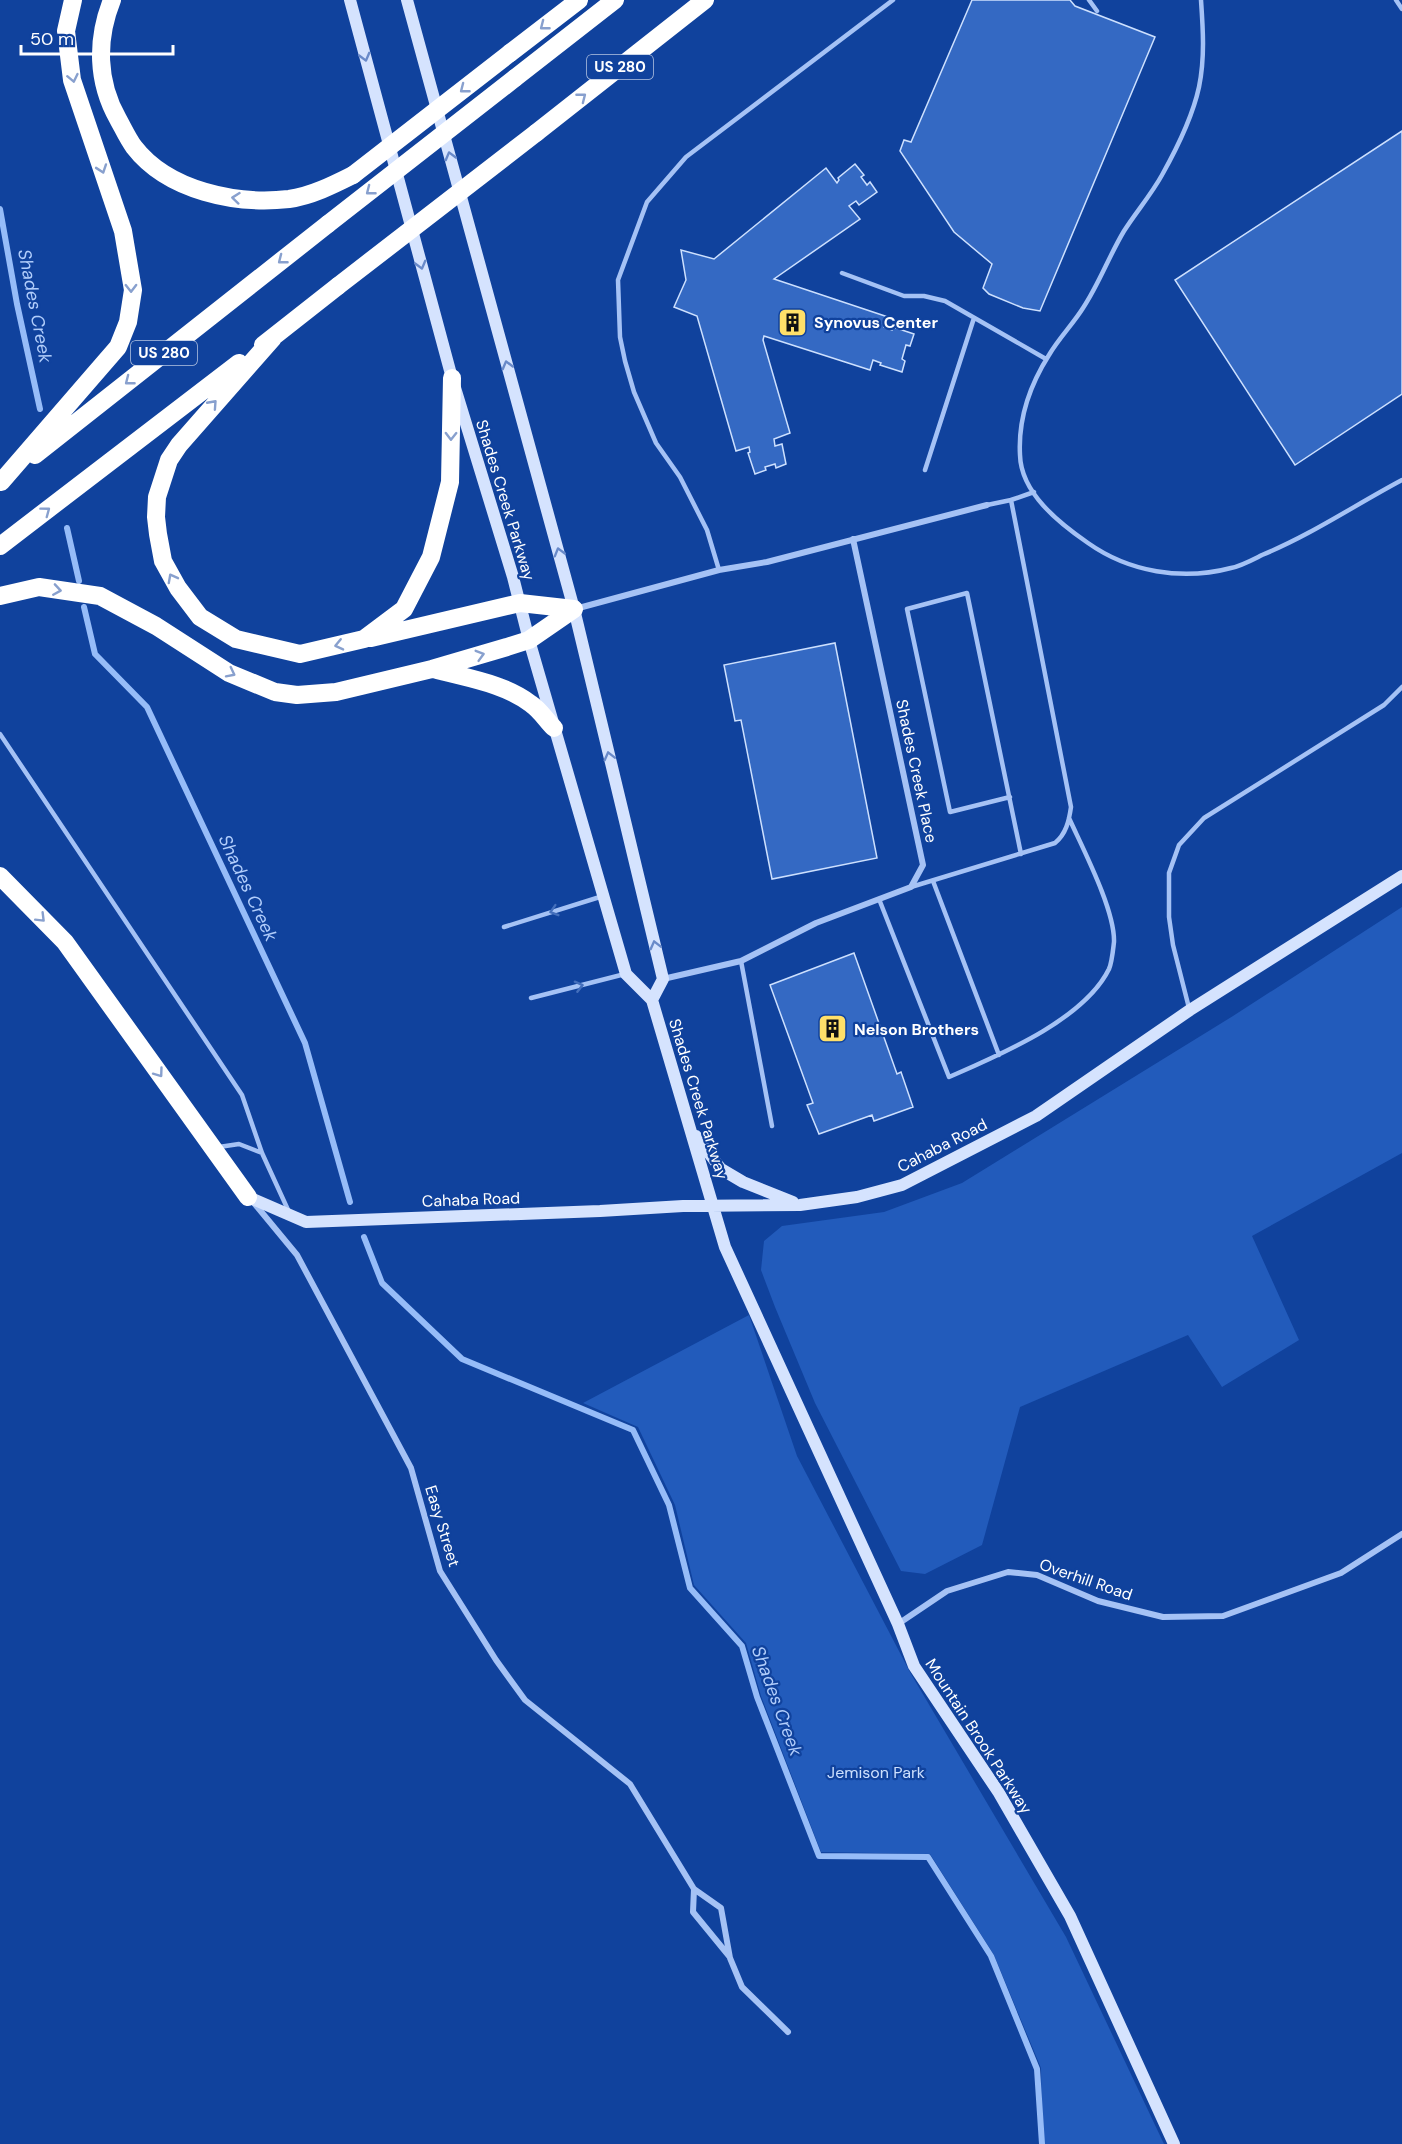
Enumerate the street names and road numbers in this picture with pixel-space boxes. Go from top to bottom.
road number: US 280 [587,55,653,79]
road number: US 280 [131,341,197,365]
street label: Shades Creek Parkway [471,417,540,583]
street label: Shades Creek Place [891,698,942,845]
street label: Shades Creek Parkway [664,1016,733,1182]
street label: Cahaba Road [894,1114,991,1177]
street label: Cahaba Road [422,1187,521,1212]
street label: Easy Street [420,1483,465,1569]
street label: Overhill Road [1037,1554,1135,1605]
street label: Mountain Brook Parkway [920,1655,1037,1818]

